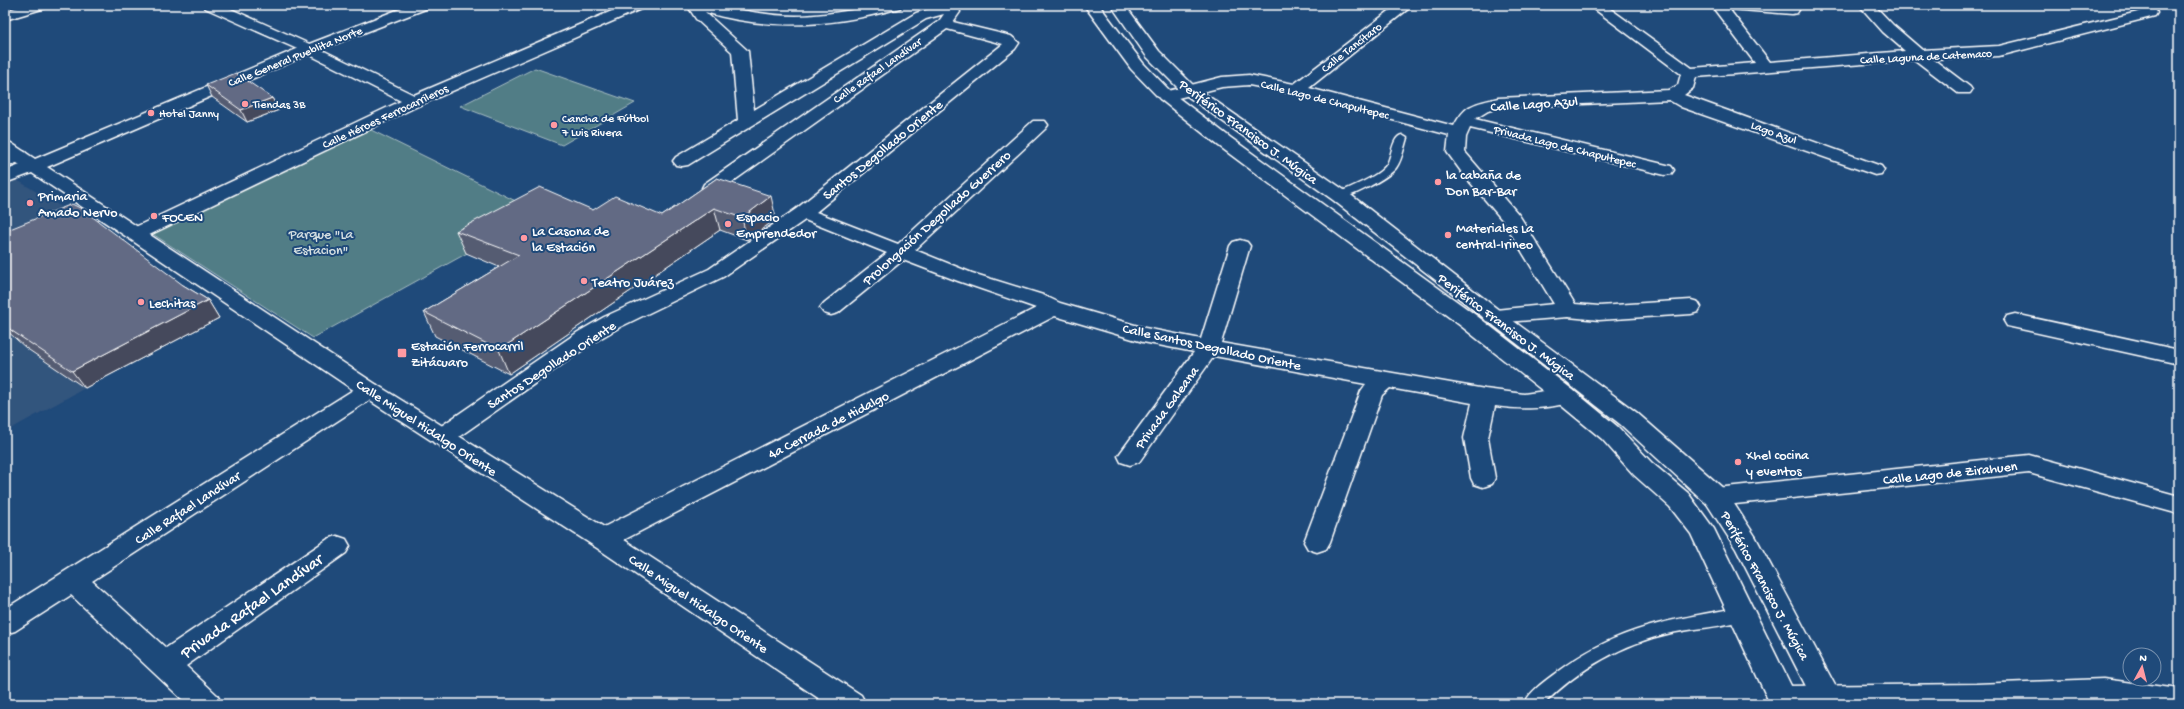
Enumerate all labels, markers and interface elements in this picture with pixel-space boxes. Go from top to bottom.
street label: Calle Tancítaro [1319,21,1385,77]
street label: Calle General Pueblita Norte [227,24,366,91]
street label: Calle Rafael Landívar [831,35,927,107]
street label: Calle Laguna de Catemaco [1860,48,1992,68]
street label: Periférico Francisco J. Múgica [1174,76,1321,190]
street label: Calle Lago de Chapultepec [1259,78,1391,124]
street label: Calle Héroes Ferrocarrileros [321,82,451,153]
street label: Calle Lago Azul [1490,94,1578,117]
street label: Santos Degollado Oriente [820,97,948,205]
marker: Tiendas 3B [240,99,250,109]
place label: Tiendas 3B [252,99,306,113]
marker: Hotel Janny [146,108,156,118]
place label: Hotel Janny [159,108,219,122]
place label: Cancha de Fútbol 7 Luis Rivera [561,113,649,141]
street label: Lago Azul [1749,119,1798,149]
marker: Cancha de Fútbol 7 Luis Rivera [549,120,559,130]
street label: Privada Lago de Chapultepec [1491,123,1638,173]
street label: Prolongación Degollado Guerrero [859,148,1015,291]
place label: la cabaña de Don Bar-Bar [1445,168,1522,201]
marker: la cabaña de Don Bar-Bar [1433,177,1443,187]
place label: Primaria Amado Nervo [37,189,118,222]
marker: Primaria Amado Nervo [25,198,35,208]
place label: FOCEN [161,210,203,227]
place label: Espacio Emprendedor [736,210,817,243]
marker: FOCEN [149,211,159,221]
marker: Espacio Emprendedor [723,219,733,229]
place label: Materiales La central-Irineo [1456,221,1535,254]
place label: La Casona de la Estación [532,224,610,257]
park label: Parque "La Estacion" [288,227,355,260]
marker: Materiales La central-Irineo [1443,230,1453,240]
marker: La Casona de la Estación [519,233,529,243]
street label: Periférico Francisco J. Múgica [1433,270,1579,386]
place label: Teatro Juárez [591,275,675,292]
marker: Teatro Juárez [579,276,589,286]
place label: Lechitas [149,296,196,313]
marker: Lechitas [136,297,146,307]
street label: Santos Degollado Oriente [485,318,620,414]
street label: Calle Santos Degollado Oriente [1121,321,1303,376]
place label: Estación Ferrocarril Zitácuaro [411,339,524,372]
marker: Estación Ferrocarril Zitácuaro [396,347,408,359]
street label: Privada Galeana [1132,363,1204,454]
street label: Calle Miguel Hidalgo Oriente [352,377,500,482]
street label: 4a Cerrada de Hidalgo [766,388,892,464]
place label: Xhel cocina y eventos [1745,448,1810,481]
marker: Xhel cocina y eventos [1733,457,1743,467]
street label: Calle Lago de Zirahuen [1882,459,2019,490]
street label: Calle Rafael Landívar [132,468,245,550]
street label: Periférico Francisco J. Múgica [1715,508,1812,665]
street label: Privada Rafael Landívar [177,550,329,665]
street label: Calle Miguel Hidalgo Oriente [625,552,771,659]
north arrow [2122,647,2162,687]
text: N [2139,653,2147,665]

